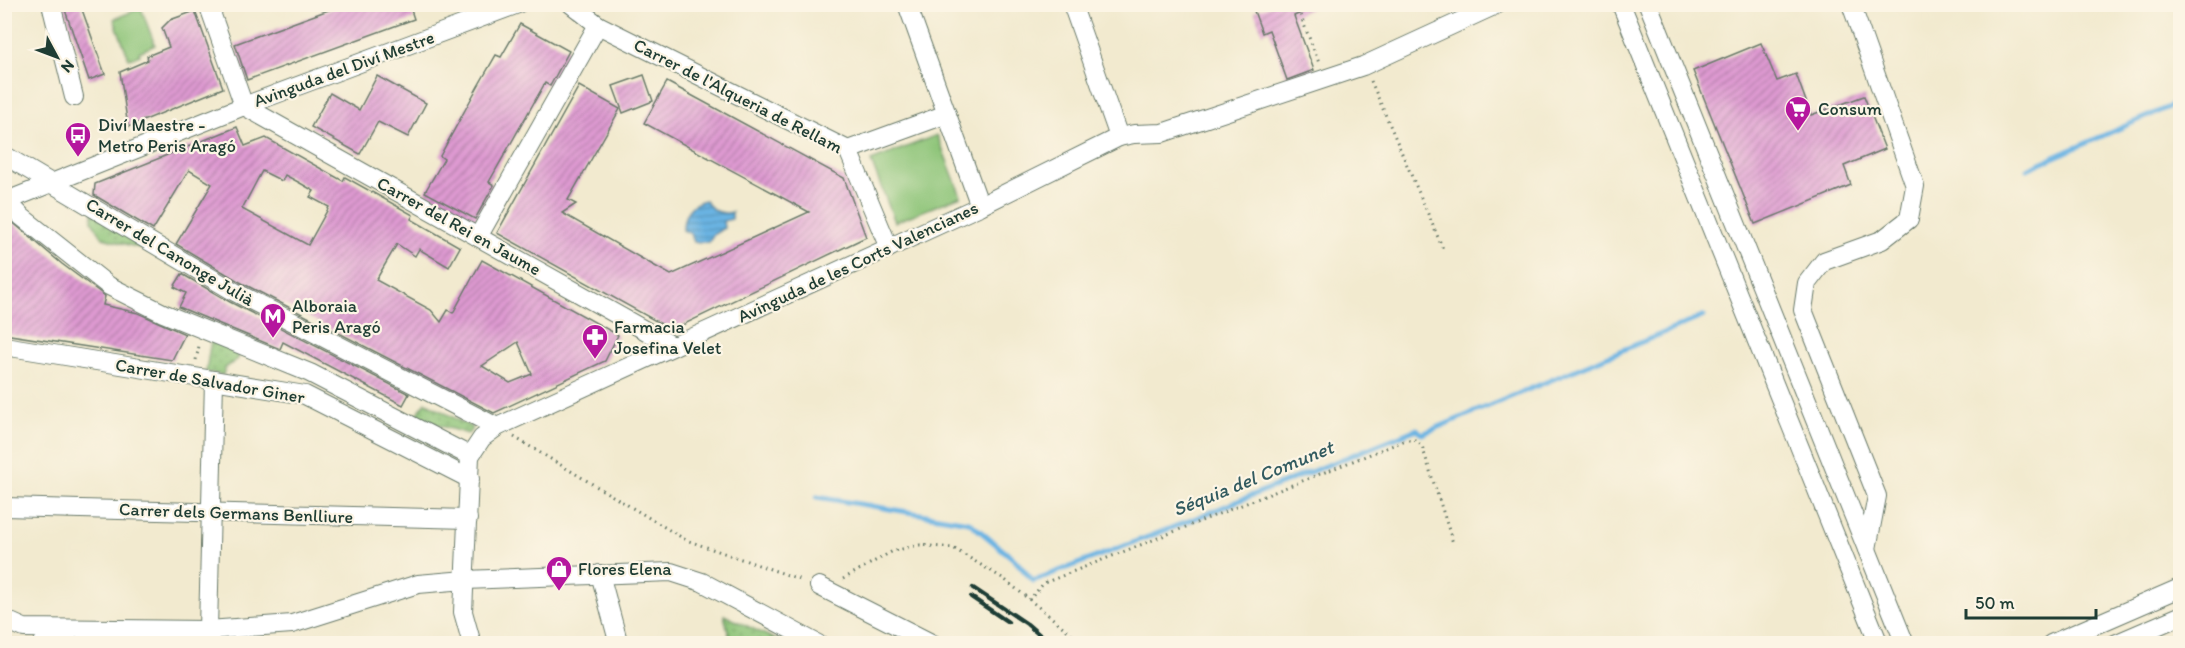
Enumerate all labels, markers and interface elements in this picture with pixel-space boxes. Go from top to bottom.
street label: Avinguda del Diví Mestre [251,26,437,112]
north arrow [27,27,87,87]
street label: Carrer de l'Alqueria de Rellam [630,34,846,158]
text: N [57,56,79,77]
supermarket icon: Consum [1783,94,1813,132]
place label: Consum [1818,98,1882,120]
place label: Diví Maestre - Metro Peris Aragó [98,114,236,157]
bus stop icon: Diví Maestre - Metro Peris Aragó [63,120,93,158]
street label: Carrer del Rei en Jaume [373,172,545,280]
street label: Carrer del Canonge Julià [82,193,259,311]
street label: Avinguda de les Corts Valencianes [734,196,982,328]
place label: Alboraia Peris Aragó [292,295,381,338]
metro station icon: Alboraia Peris Aragó [258,301,288,339]
place label: Farmacia Josefina Velet [614,316,722,359]
pharmacy icon: Farmacia Josefina Velet [580,322,610,360]
street label: Carrer de Salvador Giner [114,354,307,409]
water label: Séquia del Comunet [1169,434,1338,521]
street label: Carrer dels Germans Benlliure [119,498,353,528]
shop icon: Flores Elena [544,554,574,592]
place label: Flores Elena [578,558,672,580]
scale bar [1966,582,2096,620]
text: 50 m [1975,592,2015,614]

